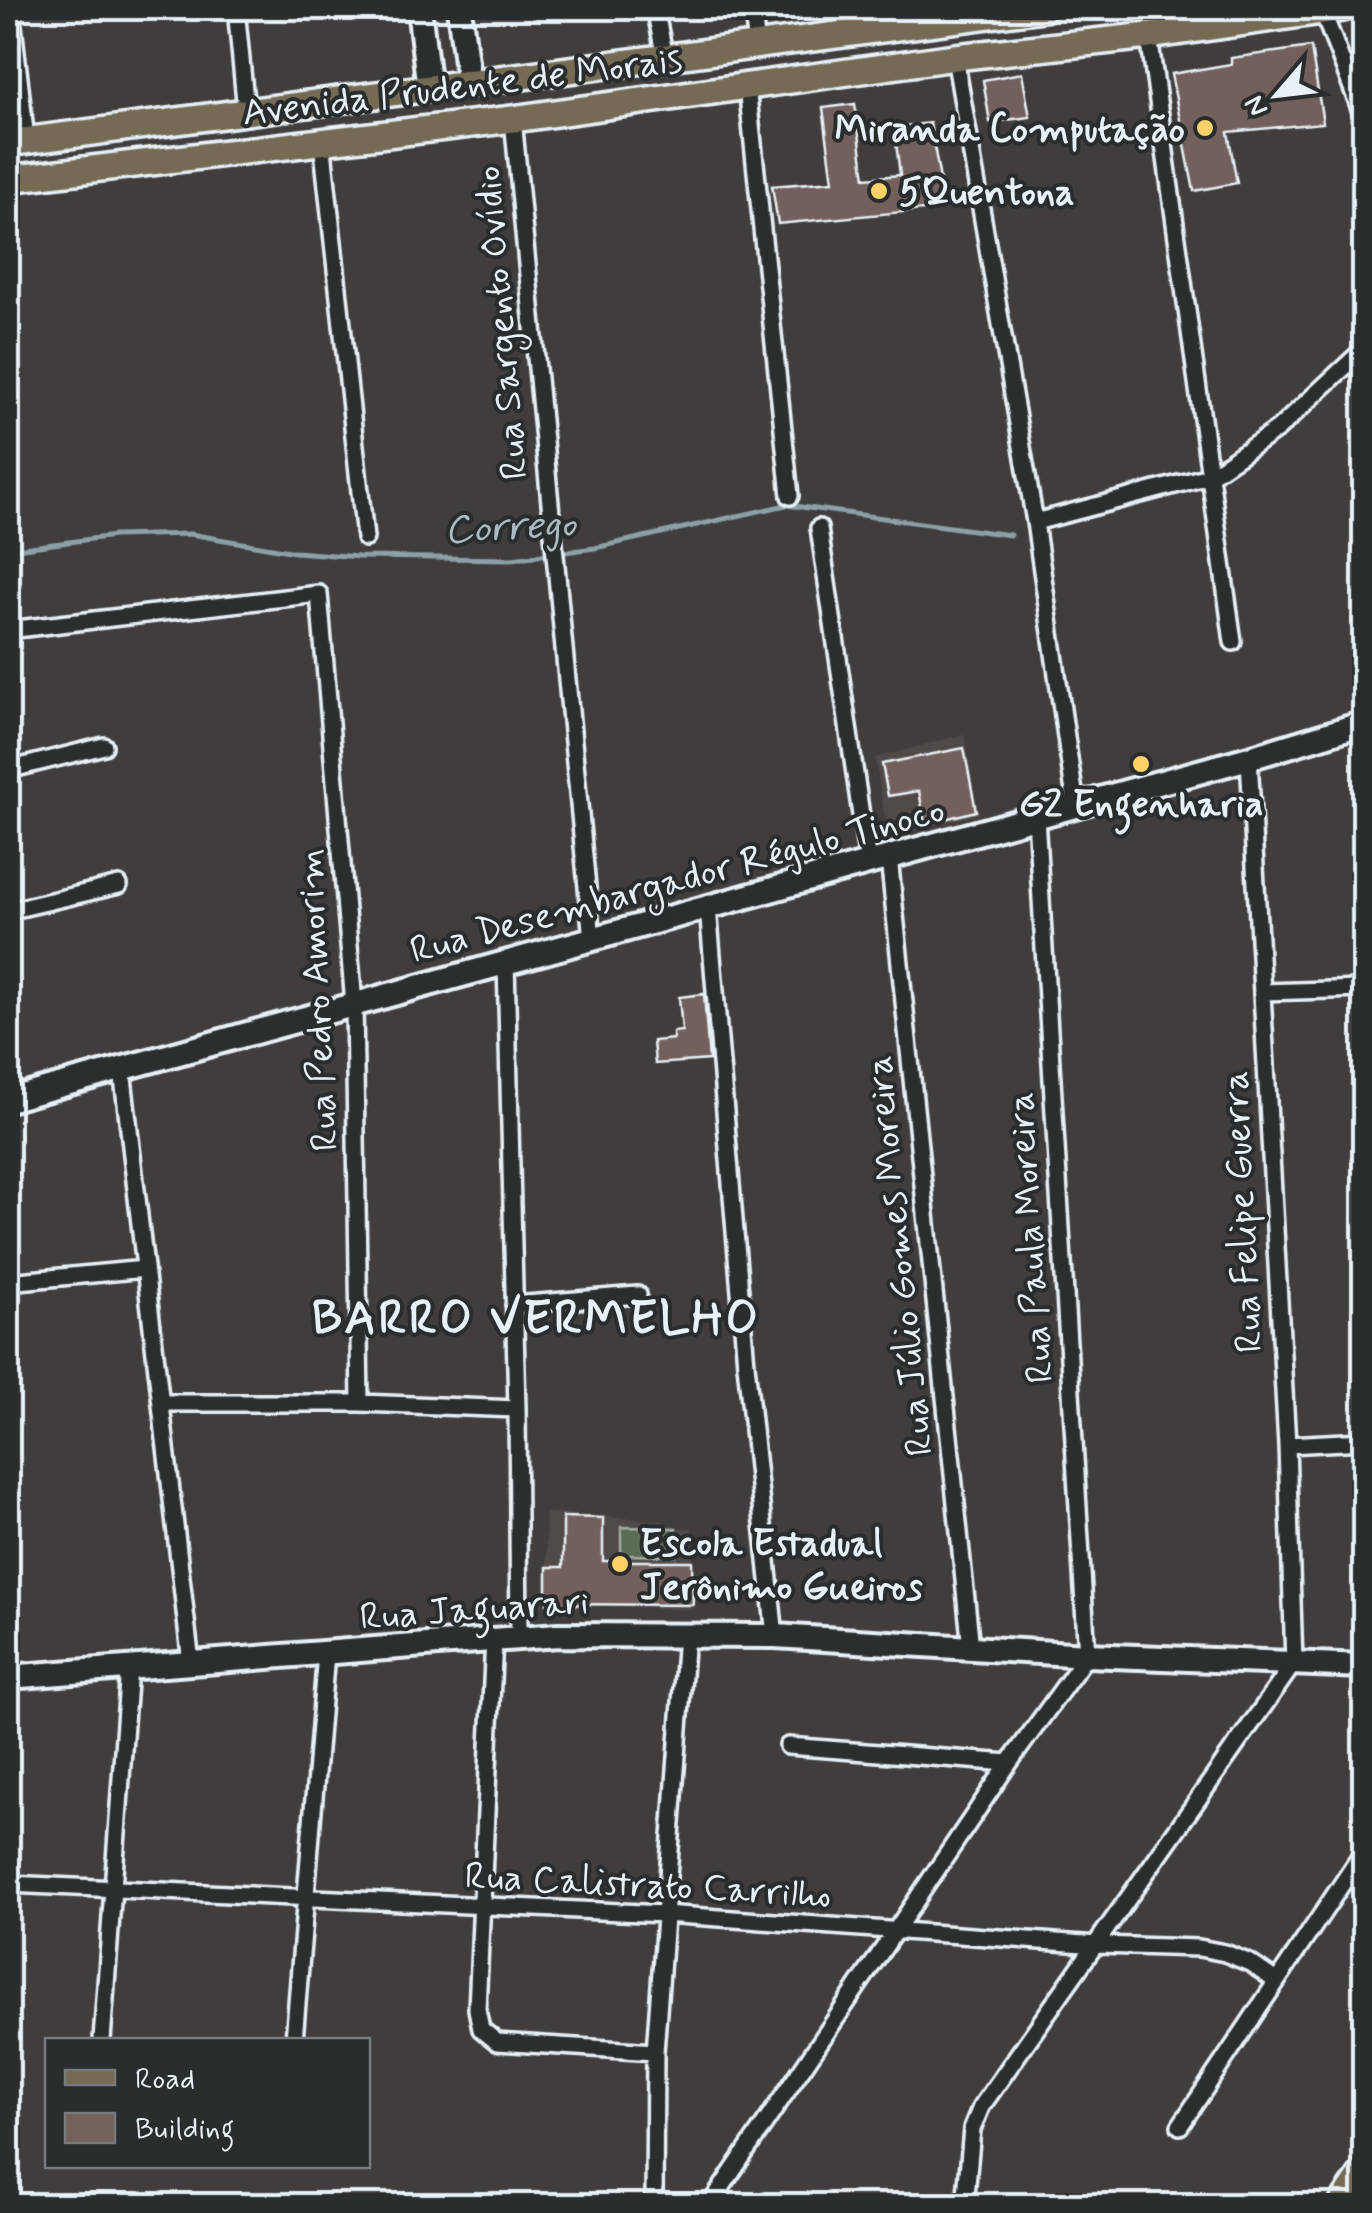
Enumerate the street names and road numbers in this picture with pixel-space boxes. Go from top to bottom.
street label: Avenida Prudente de Morais [239,36,685,139]
street label: Rua Sargento Ovídio [464,163,545,482]
street label: Rua Desembargador Régulo Tinoco [405,786,951,980]
street label: Rua Pedro Amorim [286,847,351,1153]
street label: Rua Júlio Gomes Moreira [855,1053,946,1458]
street label: Rua Felipe Guerra [1212,1070,1275,1354]
street label: Rua Paula Moreira [997,1091,1066,1385]
street label: Rua Jaguarari [358,1578,591,1647]
street label: Rua Calistrato Carrilho [463,1852,832,1921]

